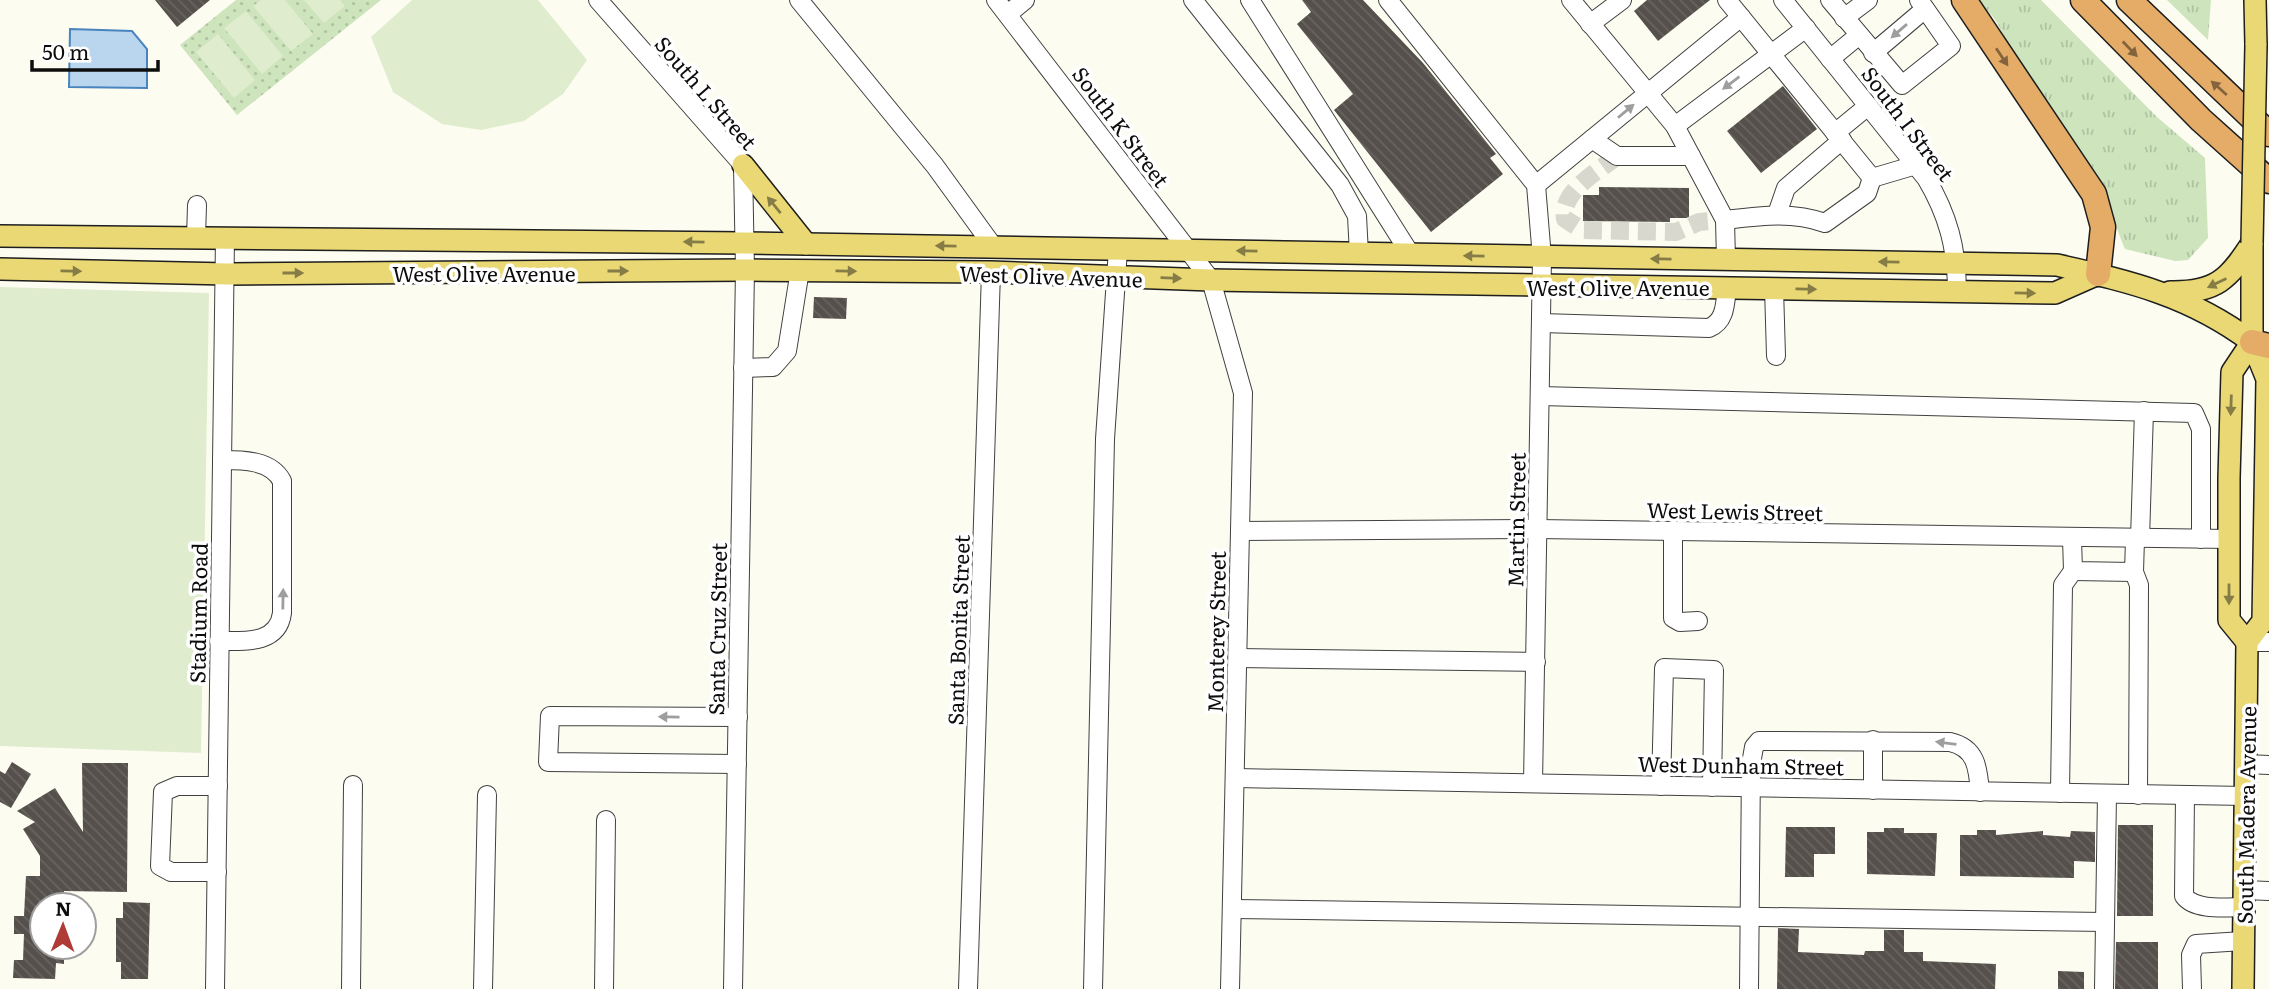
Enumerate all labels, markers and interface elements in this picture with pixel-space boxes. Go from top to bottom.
one-way arrow [1890,23,1908,39]
scale bar [32,28,158,72]
street label: South L Street [649,28,766,156]
text: 50 m [42,35,89,66]
one-way arrow [2122,40,2139,57]
one-way arrow [1996,47,2009,66]
street label: South K Street [1066,59,1178,193]
street label: South I Street [1855,59,1963,187]
one-way arrow [1722,75,1740,89]
one-way arrow [2210,80,2228,96]
one-way arrow [1617,103,1635,118]
one-way arrow [767,196,782,214]
one-way arrow [682,236,704,248]
one-way arrow [934,240,956,251]
one-way arrow [1235,246,1257,257]
one-way arrow [1463,251,1485,262]
one-way arrow [1650,253,1672,265]
street label: West Olive Avenue [959,256,1143,294]
one-way arrow [1878,256,1900,267]
street label: West Olive Avenue [392,257,576,288]
one-way arrow [61,265,83,276]
one-way arrow [608,265,630,277]
one-way arrow [835,265,857,276]
one-way arrow [282,267,304,279]
street label: West Olive Avenue [1526,271,1710,302]
one-way arrow [1161,273,1183,284]
one-way arrow [2207,277,2227,288]
one-way arrow [1795,283,1817,295]
one-way arrow [2014,287,2036,299]
one-way arrow [2226,394,2237,416]
street label: Martin Street [1498,452,1532,588]
street label: West Lewis Street [1647,493,1824,527]
street label: Santa Bonita Street [938,534,976,726]
street label: Stadium Road [180,542,214,684]
street label: Santa Cruz Street [699,542,733,716]
street label: Monterey Street [1198,550,1232,713]
one-way arrow [2223,583,2235,605]
one-way arrow [277,588,288,610]
street label: South Madera Avenue [2228,705,2262,924]
one-way arrow [658,711,680,723]
one-way arrow [1935,737,1957,748]
street label: West Dunham Street [1637,747,1845,781]
north arrow [28,891,98,961]
text: N [55,894,72,922]

